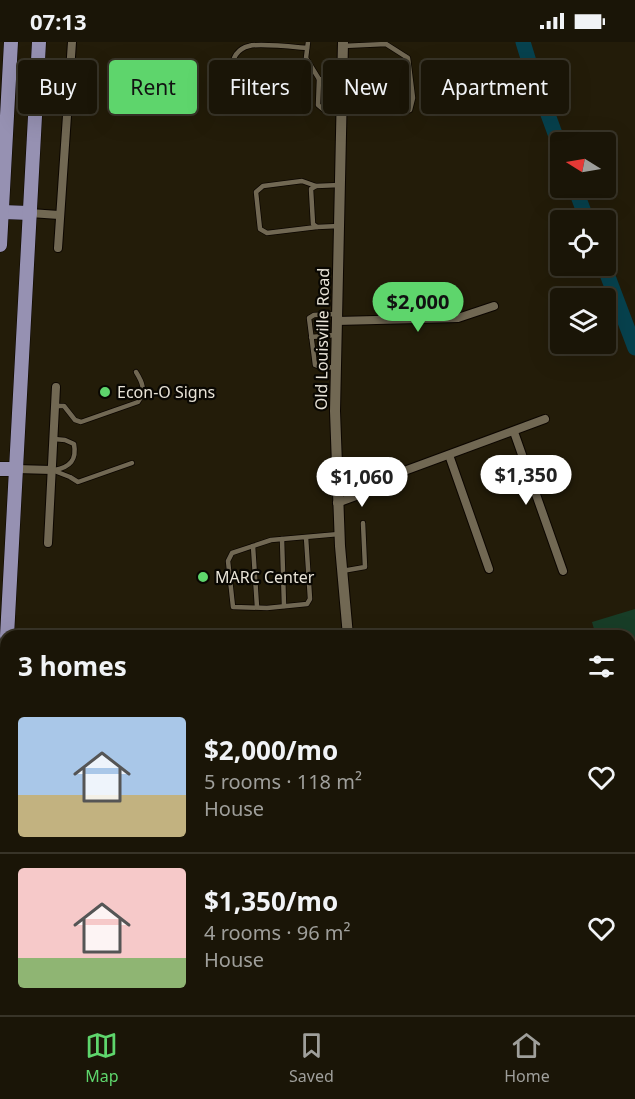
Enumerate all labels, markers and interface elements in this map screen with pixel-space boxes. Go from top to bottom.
text: 07:13 [30,6,87,36]
chip: Buy [18,60,97,114]
chip: Rent [109,60,197,114]
chip: Filters [209,60,311,114]
chip: New [323,60,409,114]
chip: Apartment [421,60,569,114]
north arrow [550,132,616,198]
map controls [550,132,616,354]
button: locate [550,210,616,276]
street label: Old Louisville Road [310,268,334,410]
pin: $2,000 [369,282,467,333]
text: $2,000 [387,288,449,315]
button: layers [550,288,616,354]
place label: Econ-O Signs [117,381,215,403]
marker: Econ-O Signs [98,385,112,399]
pin: $1,350 [477,455,575,506]
pin: $1,060 [313,457,411,508]
text: $1,350 [495,461,557,488]
text: $1,060 [331,463,393,490]
place label: MARC Center [215,566,315,588]
marker: MARC Center [196,570,210,584]
text: 3 homes [18,648,127,684]
icon: filters [585,650,618,683]
text: $2,000/mo [204,732,338,768]
icon: home [66,741,138,813]
icon: heart [585,761,618,794]
text: 5 rooms · 118 m² [204,768,362,795]
text: House [204,795,264,822]
text: $1,350/mo [204,883,338,919]
icon: home [66,892,138,964]
icon: heart [585,912,618,945]
text: 4 rooms · 96 m² [204,919,351,946]
text: House [204,946,264,973]
tab: Map [85,1029,119,1087]
tab: Saved [289,1029,334,1087]
tab: Home [504,1029,550,1087]

